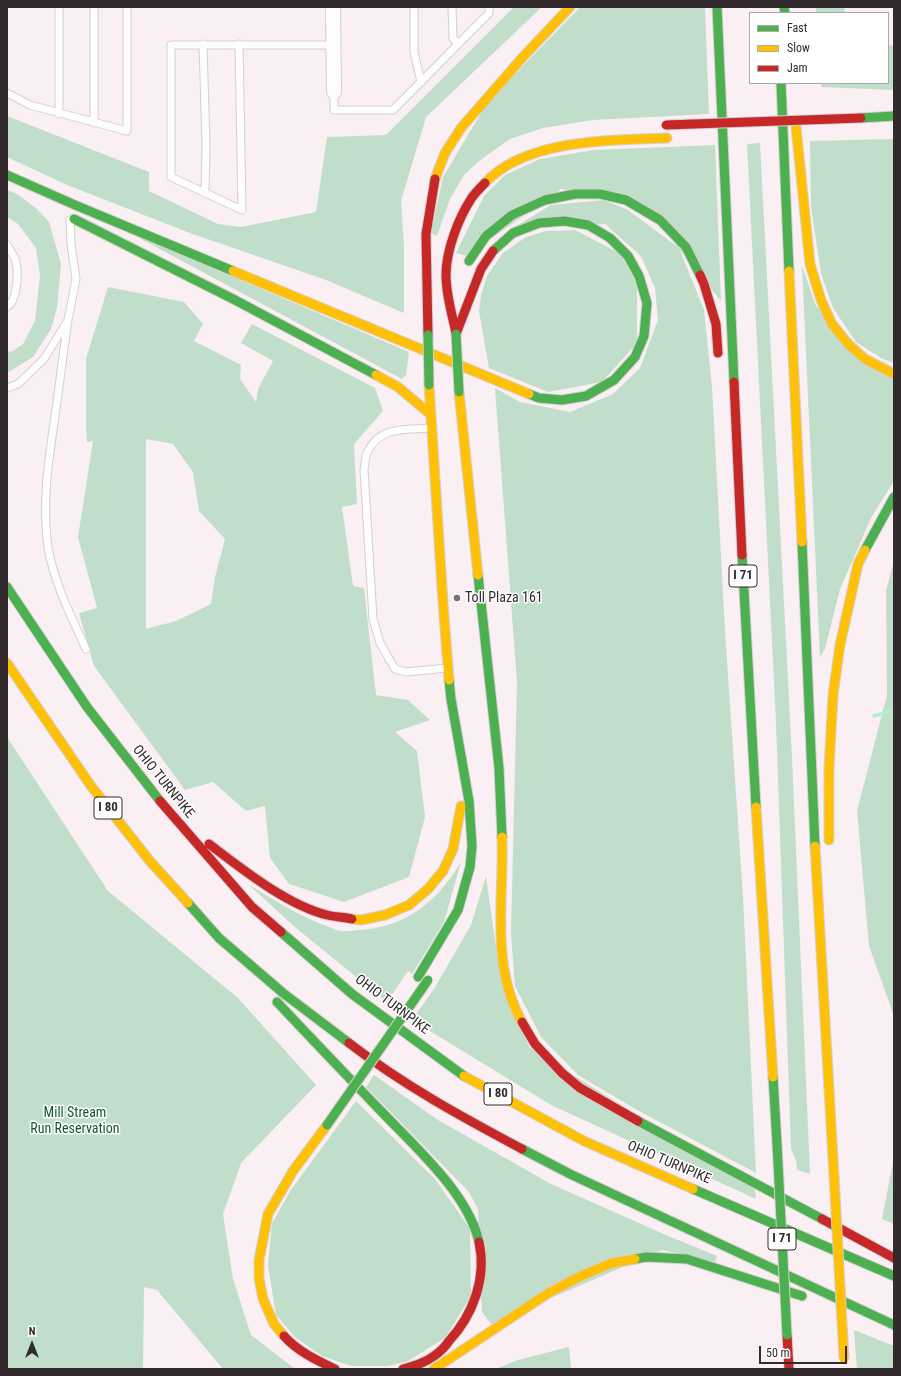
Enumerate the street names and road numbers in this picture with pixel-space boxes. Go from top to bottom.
road number: I 71 [729,565,757,587]
street label: OHIO TURNPIKE [128,742,198,822]
road number: I 80 [94,797,122,819]
street label: OHIO TURNPIKE [351,971,433,1039]
road number: I 80 [484,1083,512,1105]
street label: OHIO TURNPIKE [625,1138,713,1188]
road number: I 71 [768,1228,796,1250]

